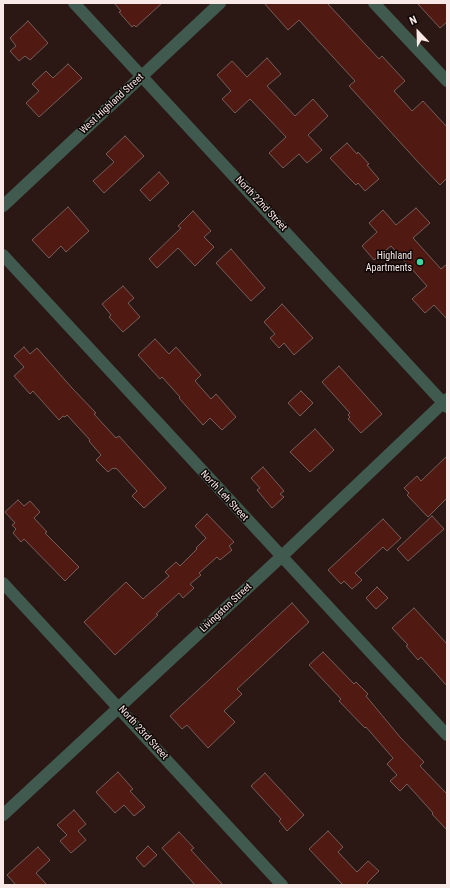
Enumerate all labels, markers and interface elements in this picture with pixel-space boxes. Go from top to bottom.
north arrow [398,12,438,52]
text: N [407,13,419,28]
street label: West Highland Street [78,71,146,137]
street label: North 22nd Street [233,174,289,234]
place label: Highland Apartments [366,250,412,274]
marker: Highland Apartments [415,257,425,267]
street label: North Leh Street [198,468,250,524]
street label: Livingston Street [198,581,254,635]
street label: North 23rd Street [116,704,170,762]

